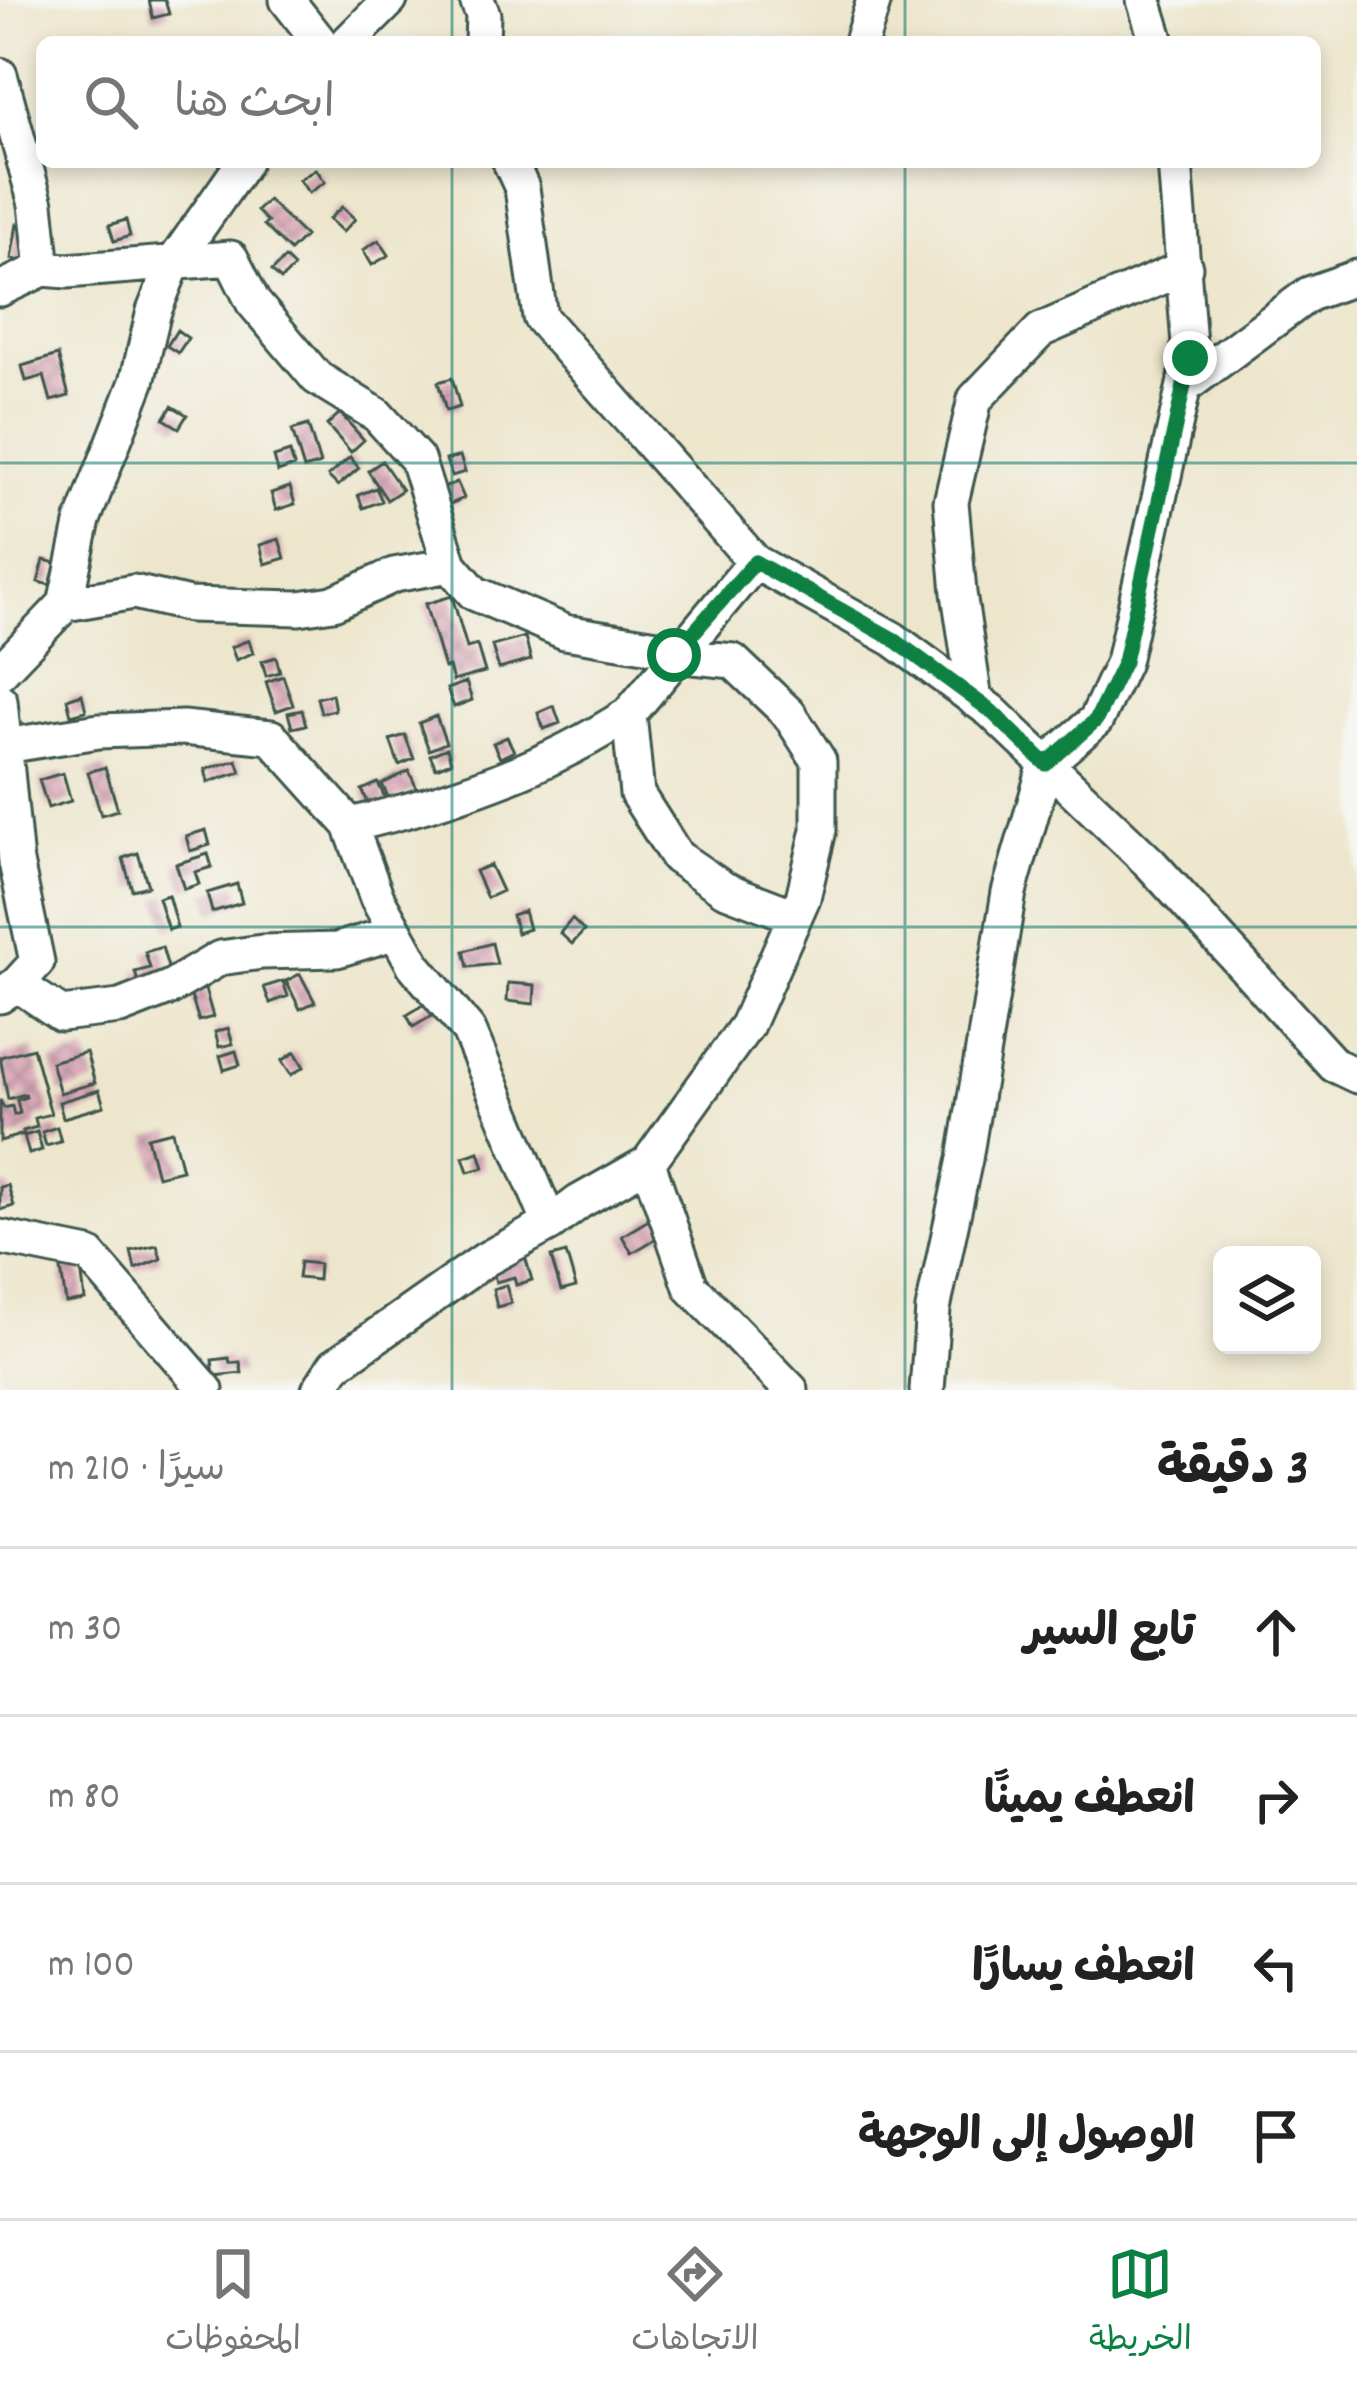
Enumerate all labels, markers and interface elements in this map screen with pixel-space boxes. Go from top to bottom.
search box [36,36,1321,168]
icon: search [78,69,144,135]
text: ابحث هنا [174,74,335,138]
route end [1163,331,1217,385]
route start [647,628,701,682]
map controls [1213,1246,1321,1354]
button: layers [1213,1246,1321,1354]
text: 3 دقيقة [1157,1436,1309,1508]
text: سيرًا · 210 m [48,1444,225,1499]
icon: ahead [1243,1599,1309,1665]
text: تابع السير [1024,1603,1195,1667]
text: 30 m [48,1604,122,1659]
icon: right [1243,1767,1309,1833]
text: انعطف يمينًا [984,1771,1195,1835]
text: 80 m [48,1772,121,1827]
icon: left [1243,1935,1309,2001]
text: انعطف يسارًا [972,1939,1195,2003]
text: 100 m [48,1940,135,1995]
icon: arrive [1243,2103,1309,2169]
text: الوصول إلى الوجهة [858,2107,1195,2171]
tab: المحفوظات [165,2241,301,2367]
tab: الاتجاهات [631,2241,759,2367]
tab: الخريطة [1089,2241,1192,2367]

